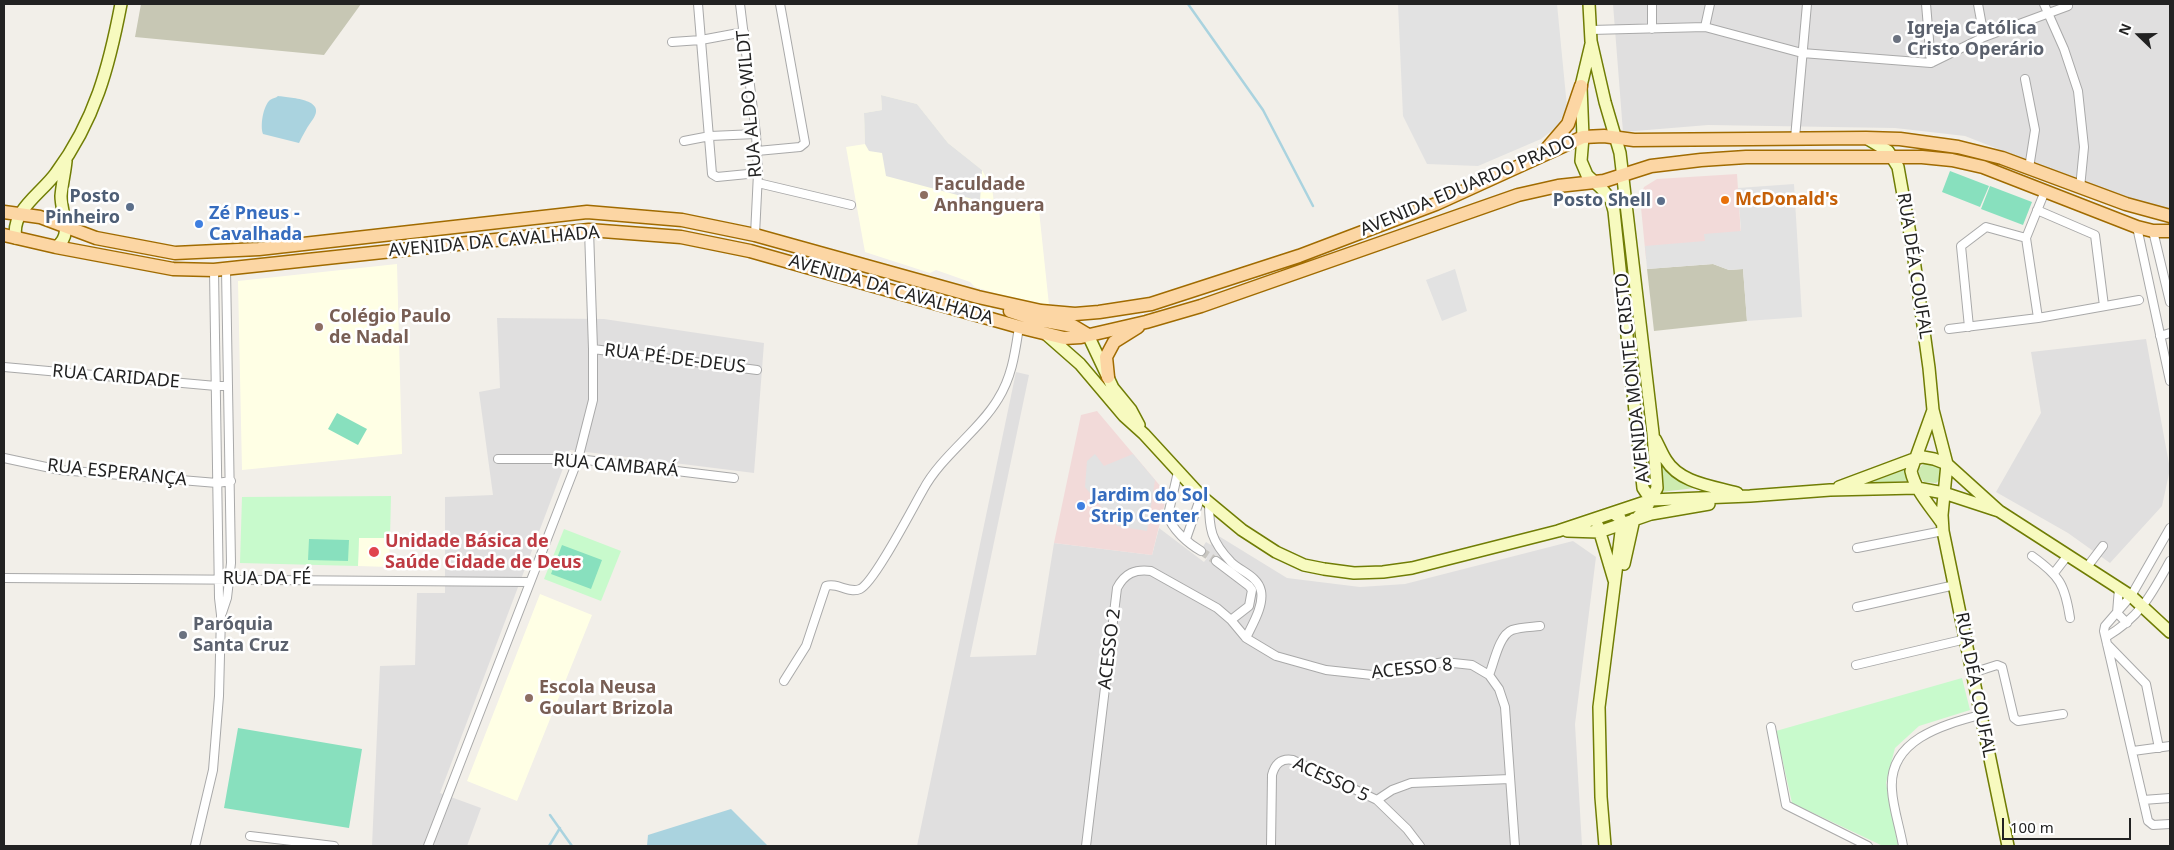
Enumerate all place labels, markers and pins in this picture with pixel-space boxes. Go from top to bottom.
place label: Igreja Católica Cristo Operário [1907,18,2044,60]
marker: Igreja Católica Cristo Operário [1891,33,1903,45]
place label: Faculdade Anhanguera [934,174,1045,216]
place label: Posto Pinheiro [45,186,120,228]
marker: Faculdade Anhanguera [918,189,930,201]
place label: McDonald's [1735,189,1838,211]
place label: Posto Shell [1553,190,1651,212]
marker: McDonald's [1719,194,1731,206]
marker: Posto Shell [1655,195,1667,207]
marker: Posto Pinheiro [124,201,136,213]
place label: Zé Pneus - Cavalhada [209,203,302,245]
marker: Zé Pneus - Cavalhada [193,218,205,230]
place label: Colégio Paulo de Nadal [329,306,451,348]
marker: Colégio Paulo de Nadal [313,321,325,333]
place label: Jardim do Sol Strip Center [1091,485,1208,528]
marker: Jardim do Sol Strip Center [1075,500,1087,512]
place label: Unidade Básica de Saúde Cidade de Deus [385,531,582,574]
marker: Unidade Básica de Saúde Cidade de Deus [367,545,381,559]
place label: Paróquia Santa Cruz [193,614,289,656]
marker: Paróquia Santa Cruz [177,629,189,641]
place label: Escola Neusa Goulart Brizola [539,677,673,720]
marker: Escola Neusa Goulart Brizola [523,692,535,704]

